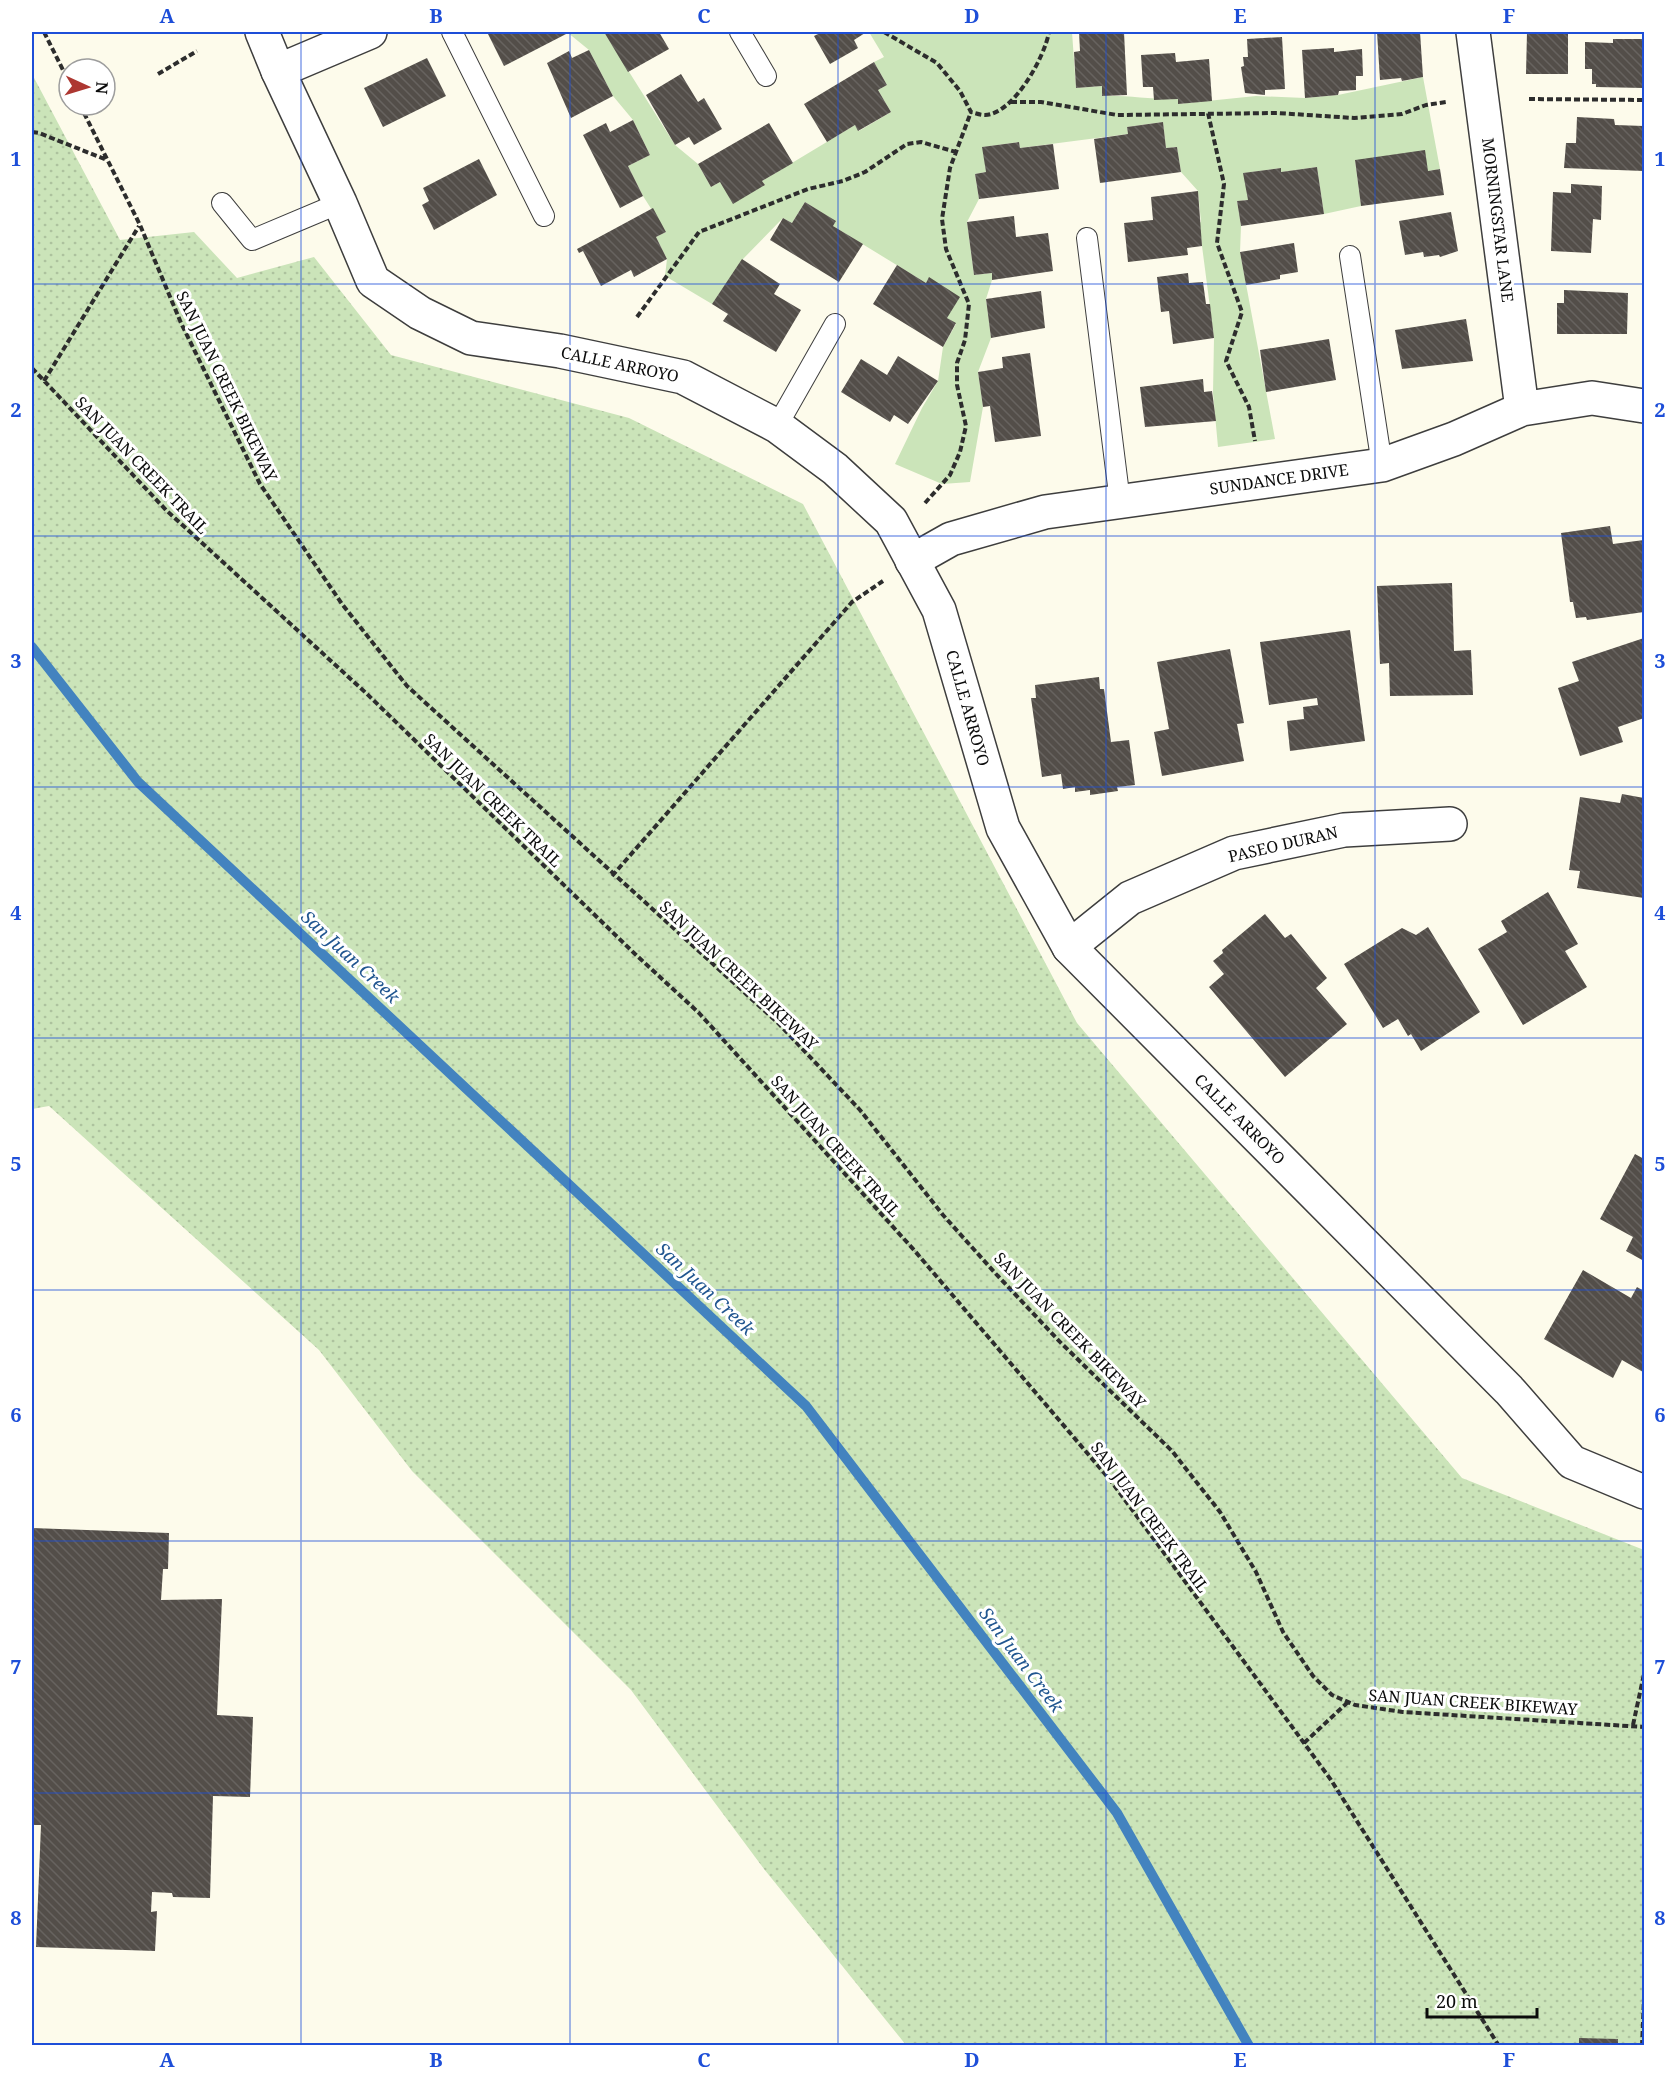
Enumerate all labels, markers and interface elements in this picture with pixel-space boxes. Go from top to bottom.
text: A [159,2,175,29]
text: B [429,2,443,29]
text: C [697,2,711,29]
text: D [964,2,980,29]
text: E [1233,2,1247,29]
text: F [1503,2,1515,29]
north arrow [57,57,117,117]
text: N [91,81,113,95]
street label: MORNINGSTAR LANE [1477,136,1519,304]
text: 1 [10,145,22,172]
text: 1 [1654,145,1666,172]
street label: SAN JUAN CREEK BIKEWAY [171,287,283,486]
street label: CALLE ARROYO [559,341,681,387]
street label: SAN JUAN CREEK TRAIL [70,391,214,539]
text: 2 [10,396,22,423]
text: 2 [1654,396,1666,423]
street label: SUNDANCE DRIVE [1208,458,1350,500]
text: 3 [10,647,22,674]
street label: CALLE ARROYO [941,647,995,769]
text: 3 [1654,647,1666,674]
street label: SAN JUAN CREEK TRAIL [419,728,567,872]
street label: PASEO DURAN [1226,821,1340,867]
street label: SAN JUAN CREEK BIKEWAY [655,896,824,1055]
text: 4 [10,899,22,926]
text: 4 [1654,899,1666,926]
water label: San Juan Creek [296,904,406,1009]
street label: CALLE ARROYO [1190,1069,1290,1169]
street label: SAN JUAN CREEK TRAIL [766,1070,906,1222]
text: 5 [10,1150,22,1177]
text: 5 [1654,1150,1666,1177]
water label: San Juan Creek [651,1236,761,1341]
street label: SAN JUAN CREEK BIKEWAY [989,1247,1151,1414]
text: 6 [10,1401,22,1428]
text: 6 [1654,1401,1666,1428]
street label: SAN JUAN CREEK TRAIL [1086,1437,1214,1597]
water label: San Juan Creek [974,1602,1070,1718]
text: 7 [10,1653,22,1680]
text: 7 [1654,1653,1666,1680]
street label: SAN JUAN CREEK BIKEWAY [1368,1684,1579,1720]
text: 8 [10,1904,22,1931]
text: 8 [1654,1904,1666,1931]
scale bar [1427,1981,1536,2019]
text: 20 m [1436,1989,1478,2013]
text: A [159,2046,175,2073]
text: B [429,2046,443,2073]
text: C [697,2046,711,2073]
text: D [964,2046,980,2073]
text: E [1233,2046,1247,2073]
text: F [1503,2046,1515,2073]

